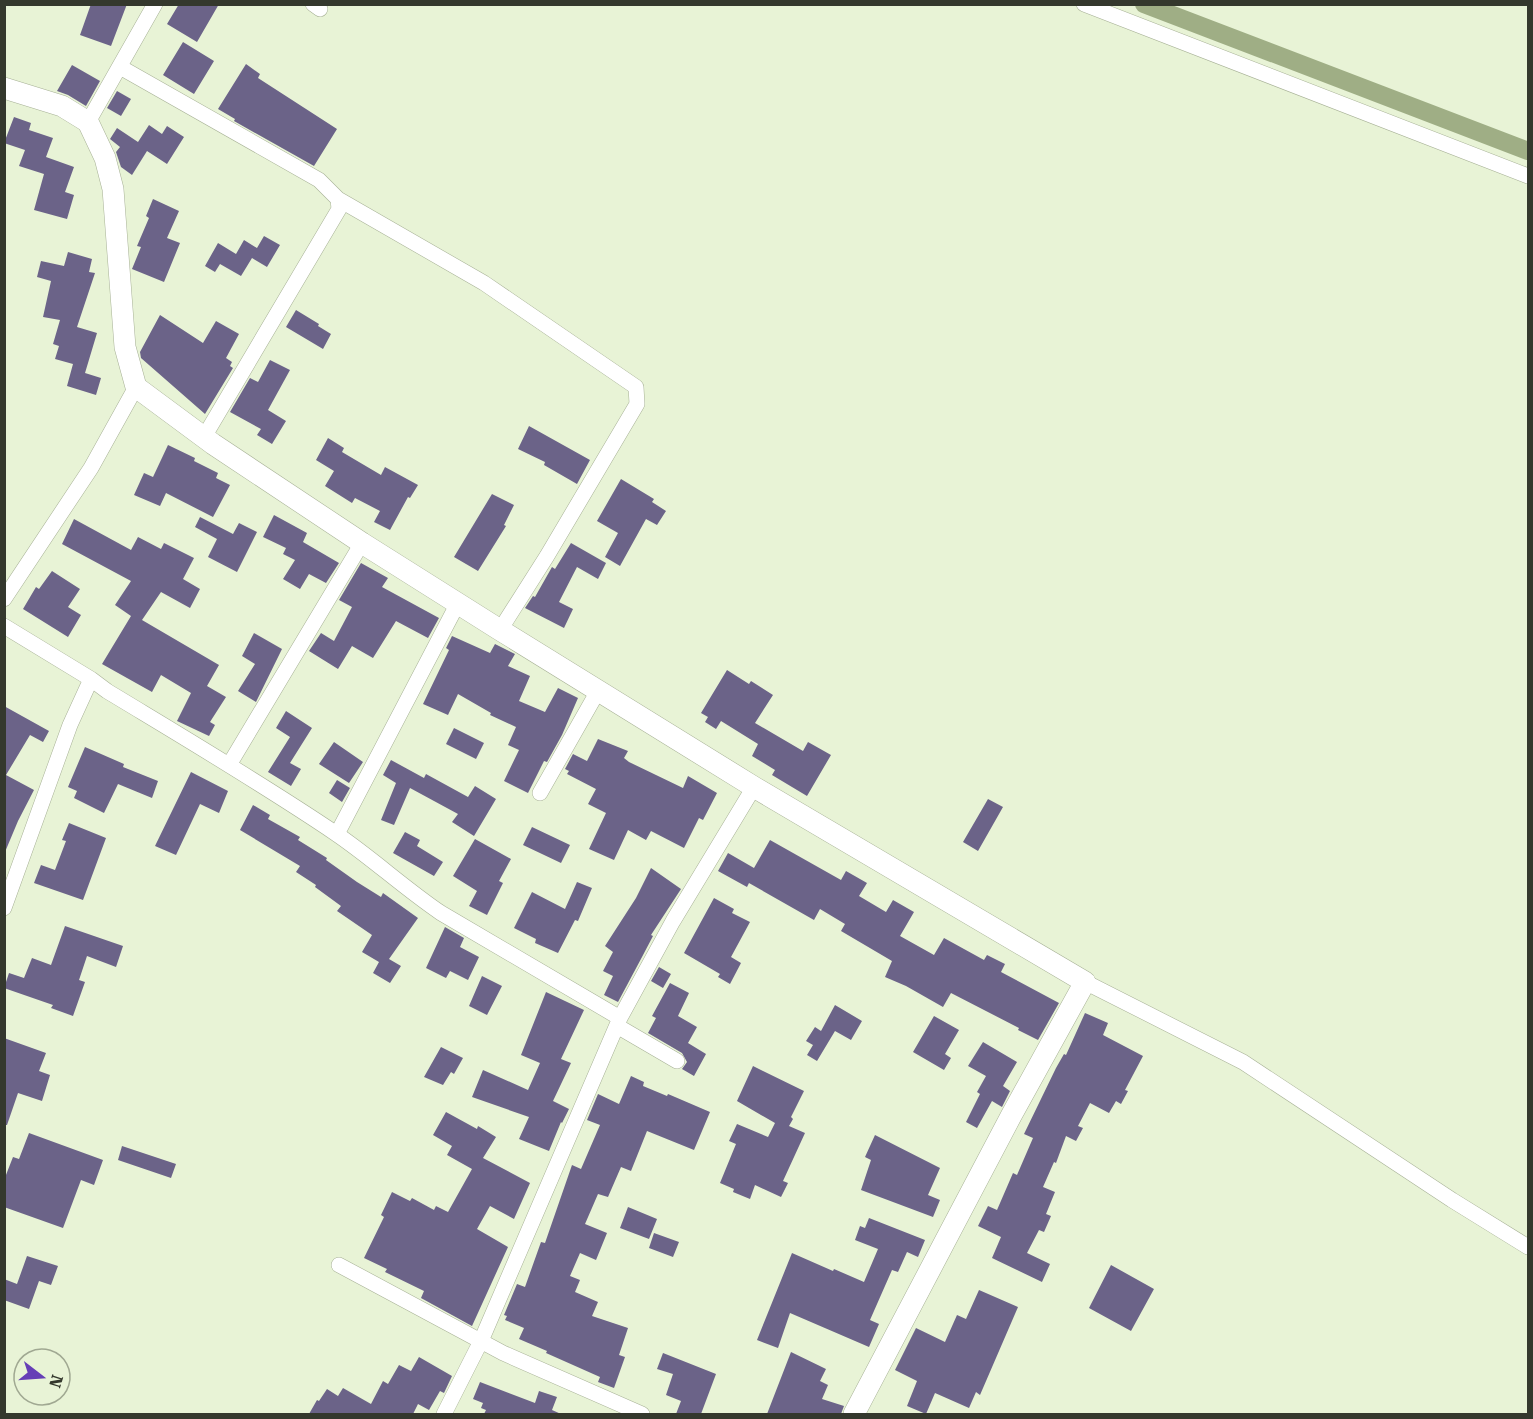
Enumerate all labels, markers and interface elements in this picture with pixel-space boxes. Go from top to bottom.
north arrow [12,1347,72,1407]
text: N [45,1373,67,1390]

